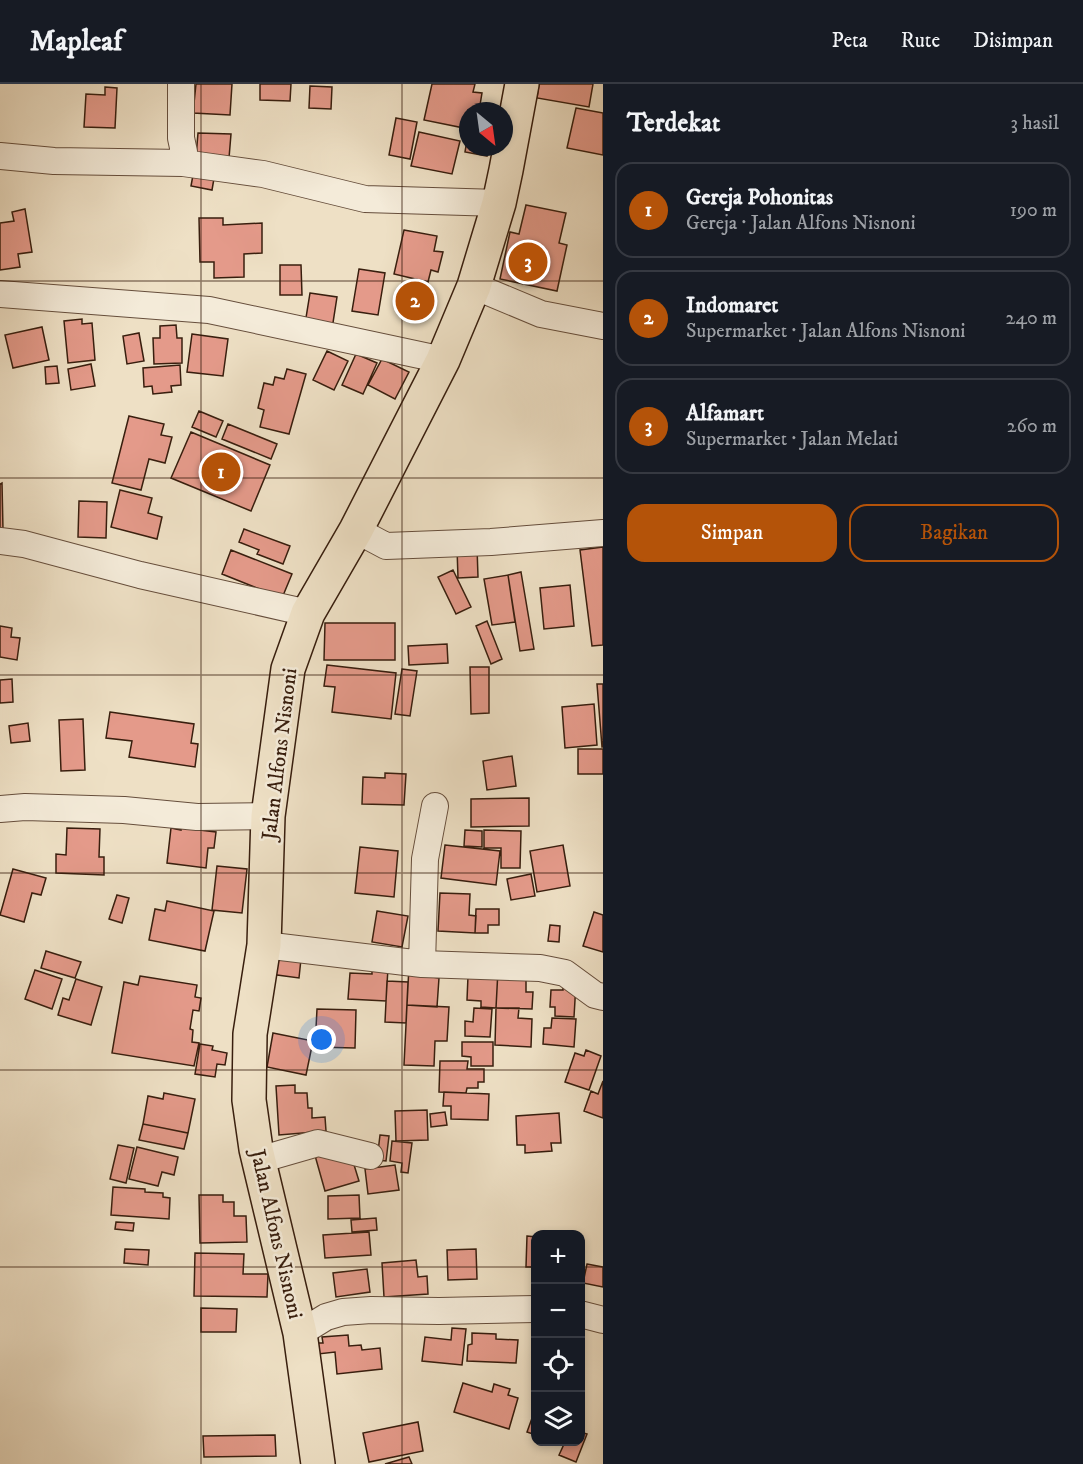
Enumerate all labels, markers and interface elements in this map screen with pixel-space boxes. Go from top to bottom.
text: Mapleaf [30,24,122,59]
text: Peta [832,28,868,54]
text: Rute [901,28,940,54]
text: Disimpan [973,28,1053,54]
north arrow [459,102,513,156]
text: Terdekat [627,107,720,140]
text: 3 hasil [1010,111,1059,136]
text: Gereja Pohonitas [686,184,833,211]
text: 1 [645,198,652,223]
text: 190 m [1010,198,1057,223]
text: Gereja · Jalan Alfons Nisnoni [686,211,916,236]
pin: 3 [508,240,548,285]
pin: 2 [396,278,434,324]
text: Indomaret [686,292,778,319]
text: 2 [644,306,653,331]
text: 240 m [1006,306,1057,331]
text: Supermarket · Jalan Alfons Nisnoni [686,319,966,344]
text: Alfamart [686,400,764,427]
text: 3 [645,414,652,439]
text: 260 m [1007,414,1057,439]
text: Supermarket · Jalan Melati [686,427,898,452]
pin: 1 [202,450,240,494]
button: Simpan [627,504,837,562]
button: Bagikan [849,504,1059,562]
street label: Jalan Alfons Nisnoni [256,667,303,844]
your location [307,1025,336,1054]
street label: Jalan Alfons Nisnoni [243,1145,308,1322]
map controls [531,1230,585,1446]
button: + [531,1230,585,1284]
button: − [531,1284,585,1338]
button: locate [531,1338,585,1392]
button: layers [531,1392,585,1446]

